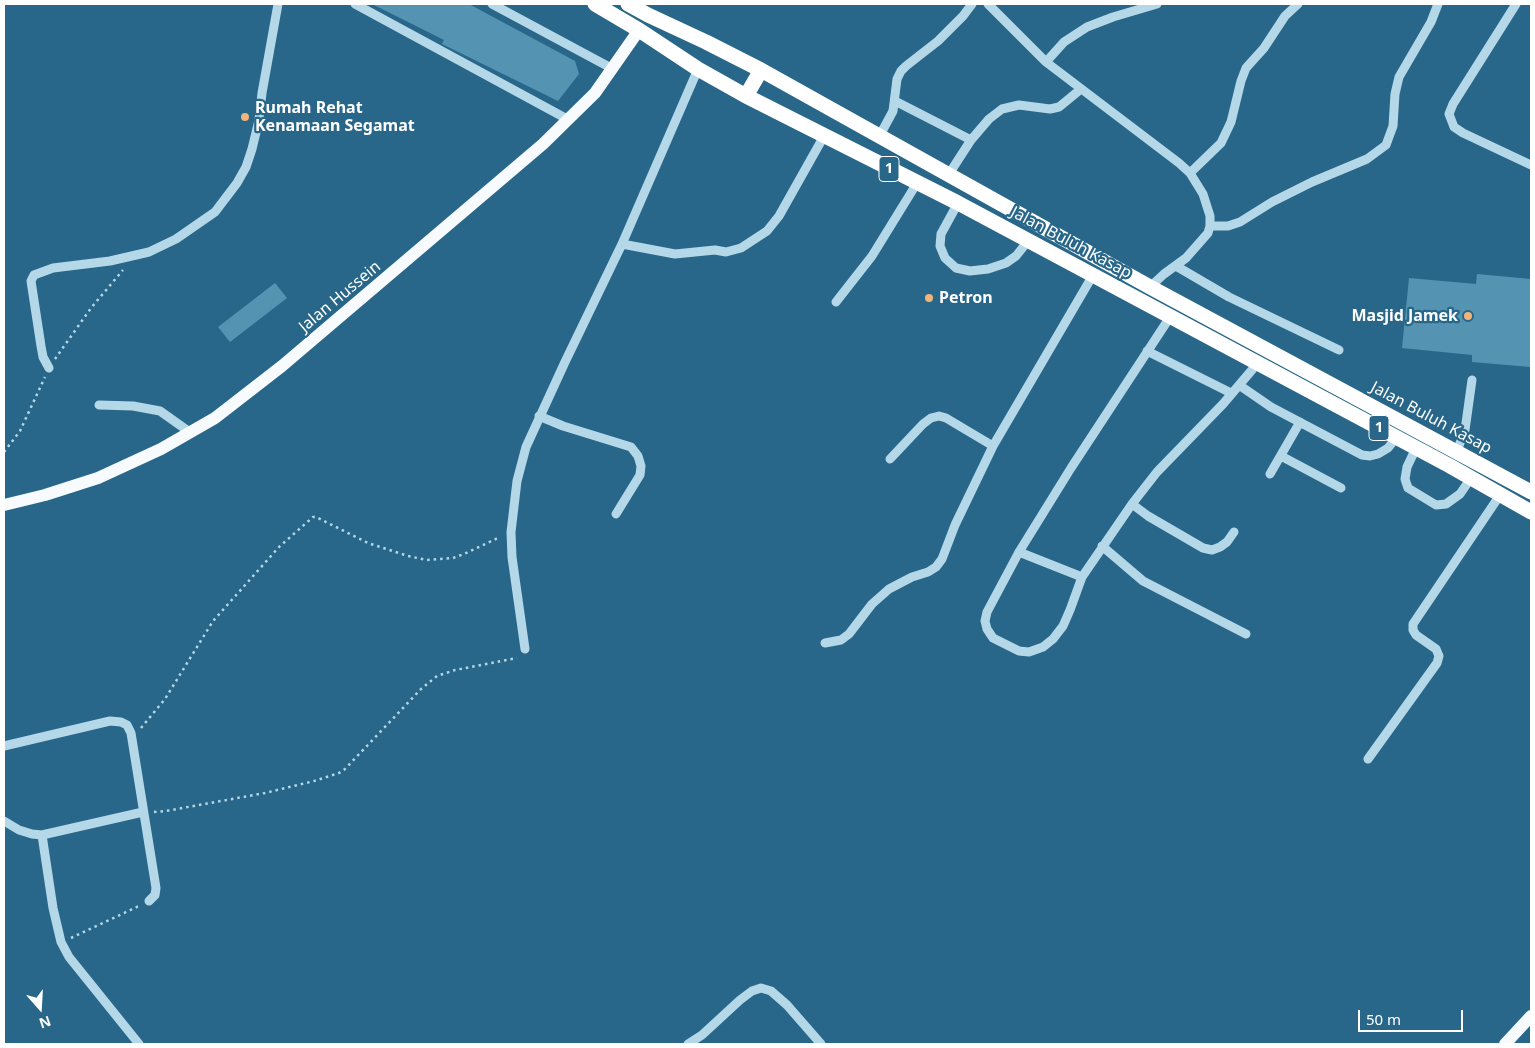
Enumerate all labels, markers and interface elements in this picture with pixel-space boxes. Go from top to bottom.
place label: Rumah Rehat Kenamaan Segamat [255,98,415,136]
marker: Rumah Rehat Kenamaan Segamat [239,111,251,123]
road number: 1 [879,156,899,182]
street label: Jalan Buluh Kasap [1007,203,1135,283]
street label: Jalan Hussein [295,257,385,337]
place label: Petron [939,288,993,308]
marker: Petron [923,292,935,304]
place label: Masjid Jamek [1352,306,1458,326]
marker: Masjid Jamek [1462,310,1474,322]
street label: Jalan Buluh Kasap [1367,378,1495,458]
road number: 1 [1369,416,1389,440]
north arrow [15,983,65,1033]
scale bar [1360,1000,1465,1032]
text: 50 m [1366,1009,1401,1029]
text: N [37,1012,54,1033]

